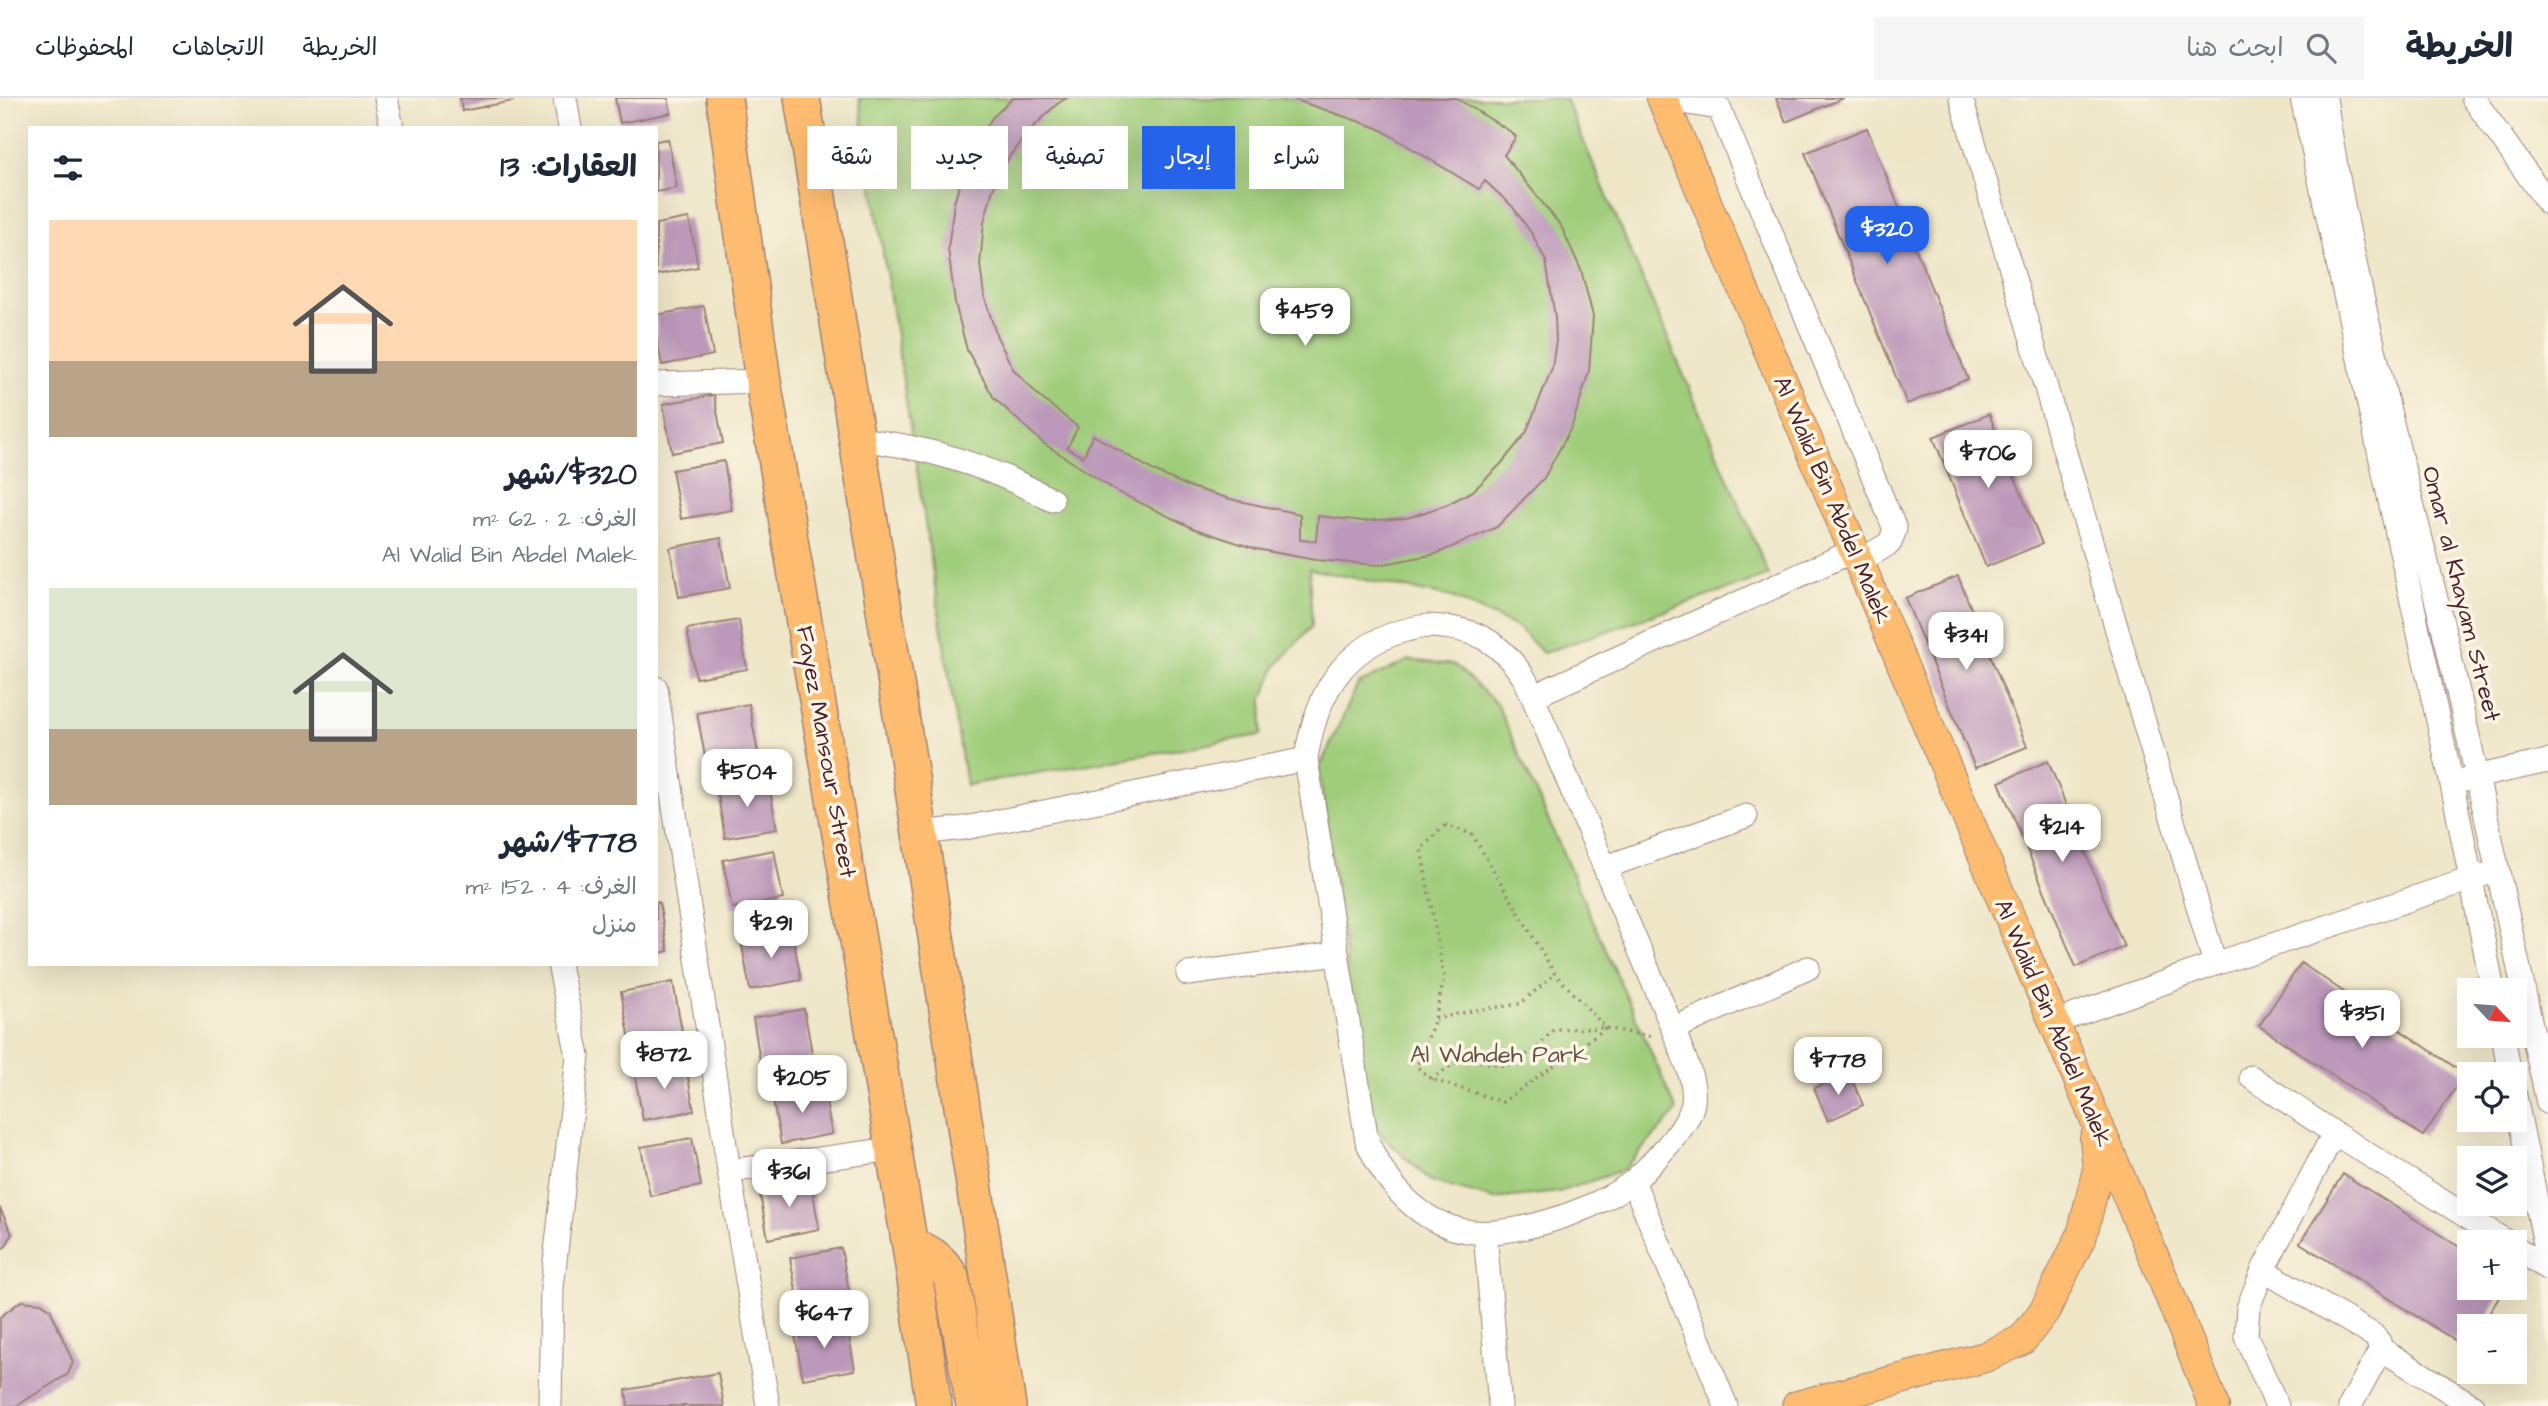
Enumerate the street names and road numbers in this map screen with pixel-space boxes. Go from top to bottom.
street label: Al Walid Bin Abdel Malek [1764,371,1900,629]
street label: Omar al Khayam Street [2412,463,2509,726]
street label: Fayez Mansour Street [786,623,865,881]
street label: Al Walid Bin Abdel Malek [1985,894,2121,1152]

